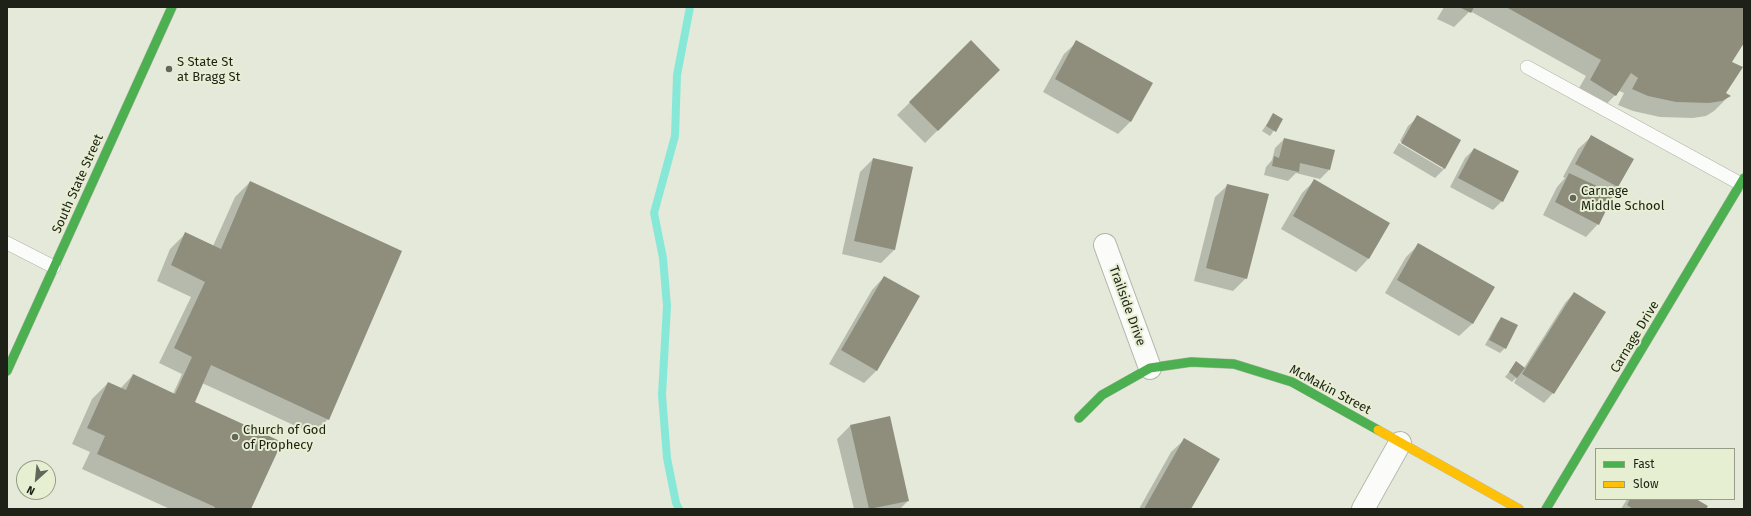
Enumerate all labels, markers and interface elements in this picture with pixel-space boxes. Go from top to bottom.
place label: S State St at Bragg St [177,54,240,85]
marker: S State St at Bragg St [164,64,174,74]
street label: South State Street [49,132,107,236]
place label: Carnage Middle School [1581,183,1665,214]
marker: Carnage Middle School [1568,193,1578,203]
street label: Trailside Drive [1105,264,1149,348]
street label: Carnage Drive [1607,298,1663,376]
street label: McMakin Street [1287,362,1373,418]
place label: Church of God of Prophecy [243,422,326,453]
marker: Church of God of Prophecy [230,432,240,442]
legend [1595,448,1735,500]
text: Fast [1633,457,1655,471]
north arrow [16,460,56,500]
text: Slow [1633,477,1659,491]
text: N [25,483,37,498]

